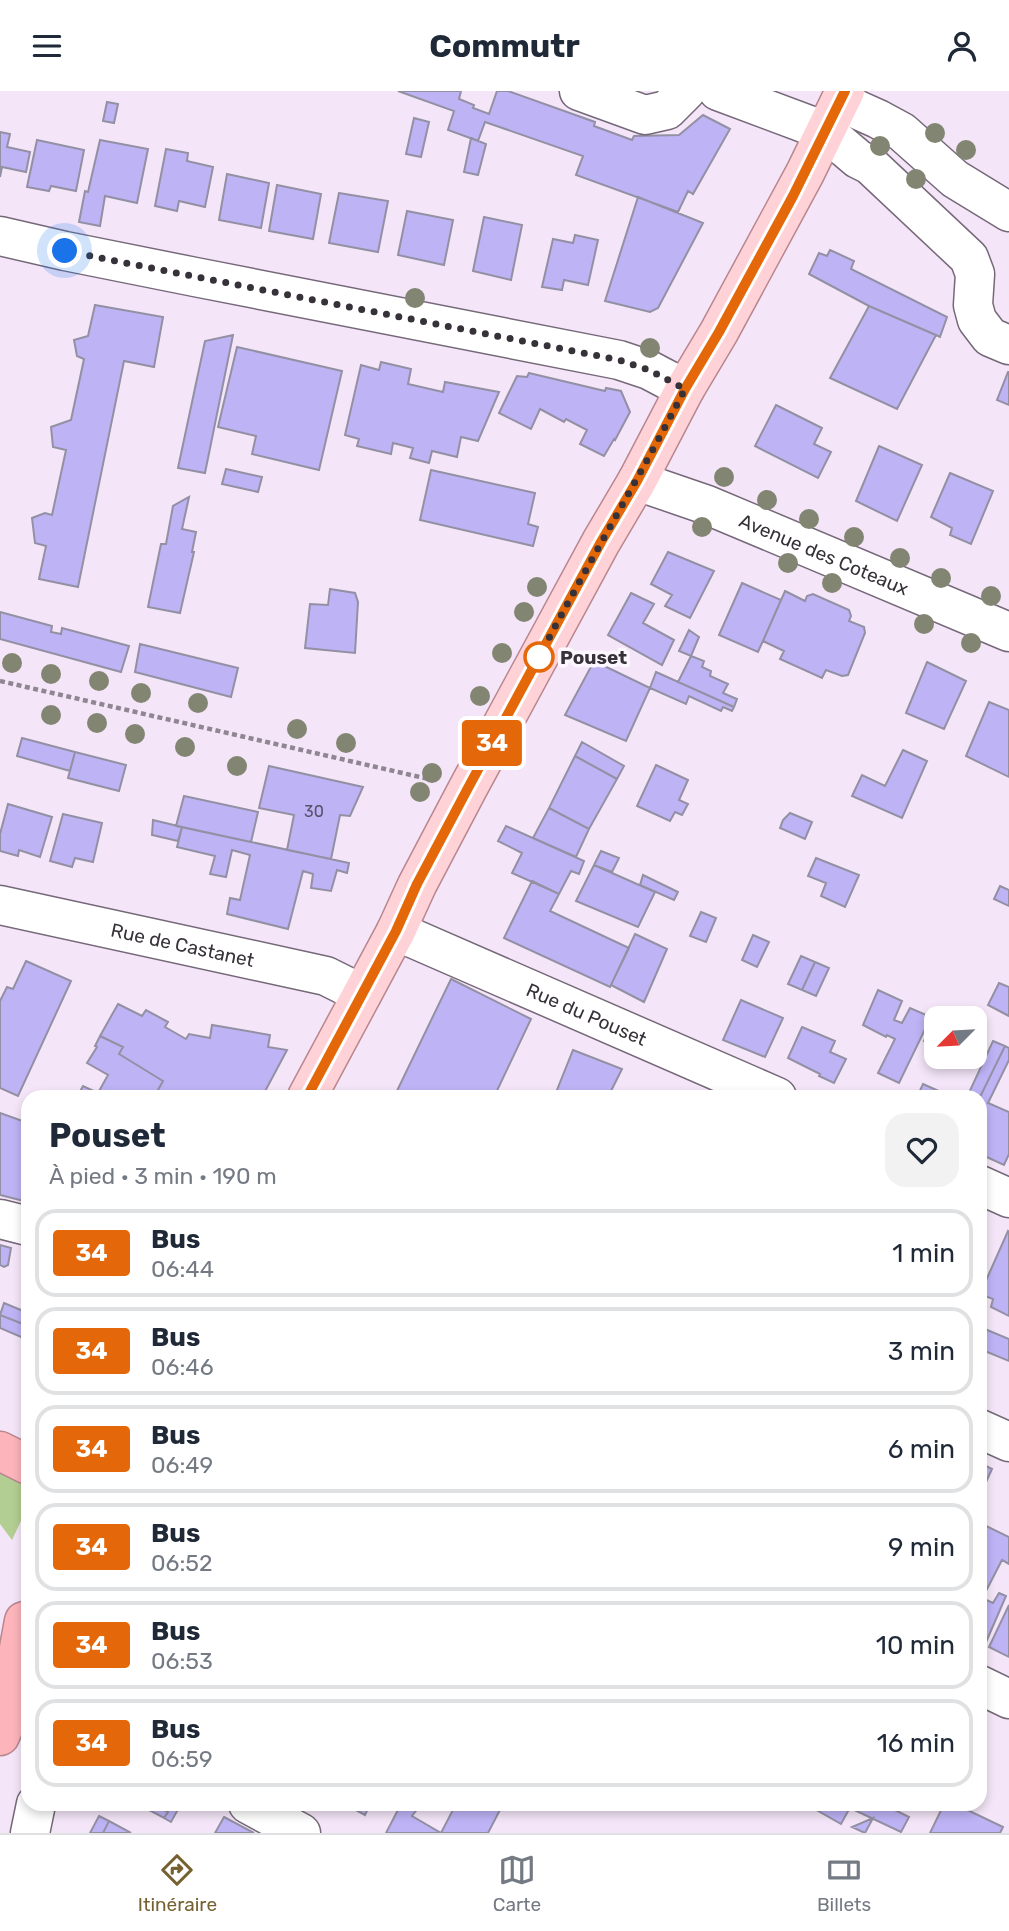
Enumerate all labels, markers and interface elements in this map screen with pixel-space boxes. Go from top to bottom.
icon: menu [28,27,66,65]
text: Commutr [429,27,580,65]
icon: person [943,27,981,65]
your location [47,233,82,268]
street label: Avenue des Coteaux [736,509,912,600]
marker: Pouset [524,642,554,672]
place label: Pouset [560,646,627,669]
line badge: 34 [461,720,524,766]
text: 34 [476,729,508,757]
house number: 30 [304,802,324,821]
street label: Rue de Castanet [109,918,257,972]
street label: Rue du Pouset [523,978,651,1051]
north arrow [924,1006,987,1069]
map controls [924,1006,987,1069]
button: heart [885,1113,959,1187]
text: Pouset [49,1116,166,1155]
text: À pied · 3 min · 190 m [49,1162,277,1190]
text: Bus [151,1224,200,1255]
text: 1 min [892,1238,955,1269]
text: 34 [75,1239,108,1267]
text: 06:44 [151,1255,214,1283]
text: Bus [151,1322,200,1353]
text: 3 min [888,1336,955,1367]
text: 34 [75,1337,108,1365]
text: 06:46 [151,1353,214,1381]
text: Bus [151,1420,200,1451]
text: 6 min [888,1434,955,1465]
text: 34 [75,1435,108,1463]
text: 06:49 [151,1451,213,1479]
text: Bus [151,1518,200,1549]
text: 9 min [888,1532,955,1563]
text: 34 [75,1533,108,1561]
text: 06:52 [151,1549,213,1577]
text: Bus [151,1616,200,1647]
text: 10 min [876,1630,955,1661]
text: 34 [75,1631,108,1659]
text: 06:53 [151,1647,213,1675]
text: Bus [151,1714,200,1745]
text: 16 min [877,1728,955,1759]
text: 34 [75,1729,108,1757]
text: 06:59 [151,1745,213,1773]
tab: Itinéraire [138,1851,217,1916]
tab: Carte [493,1851,541,1916]
tab: Billets [817,1851,871,1916]

